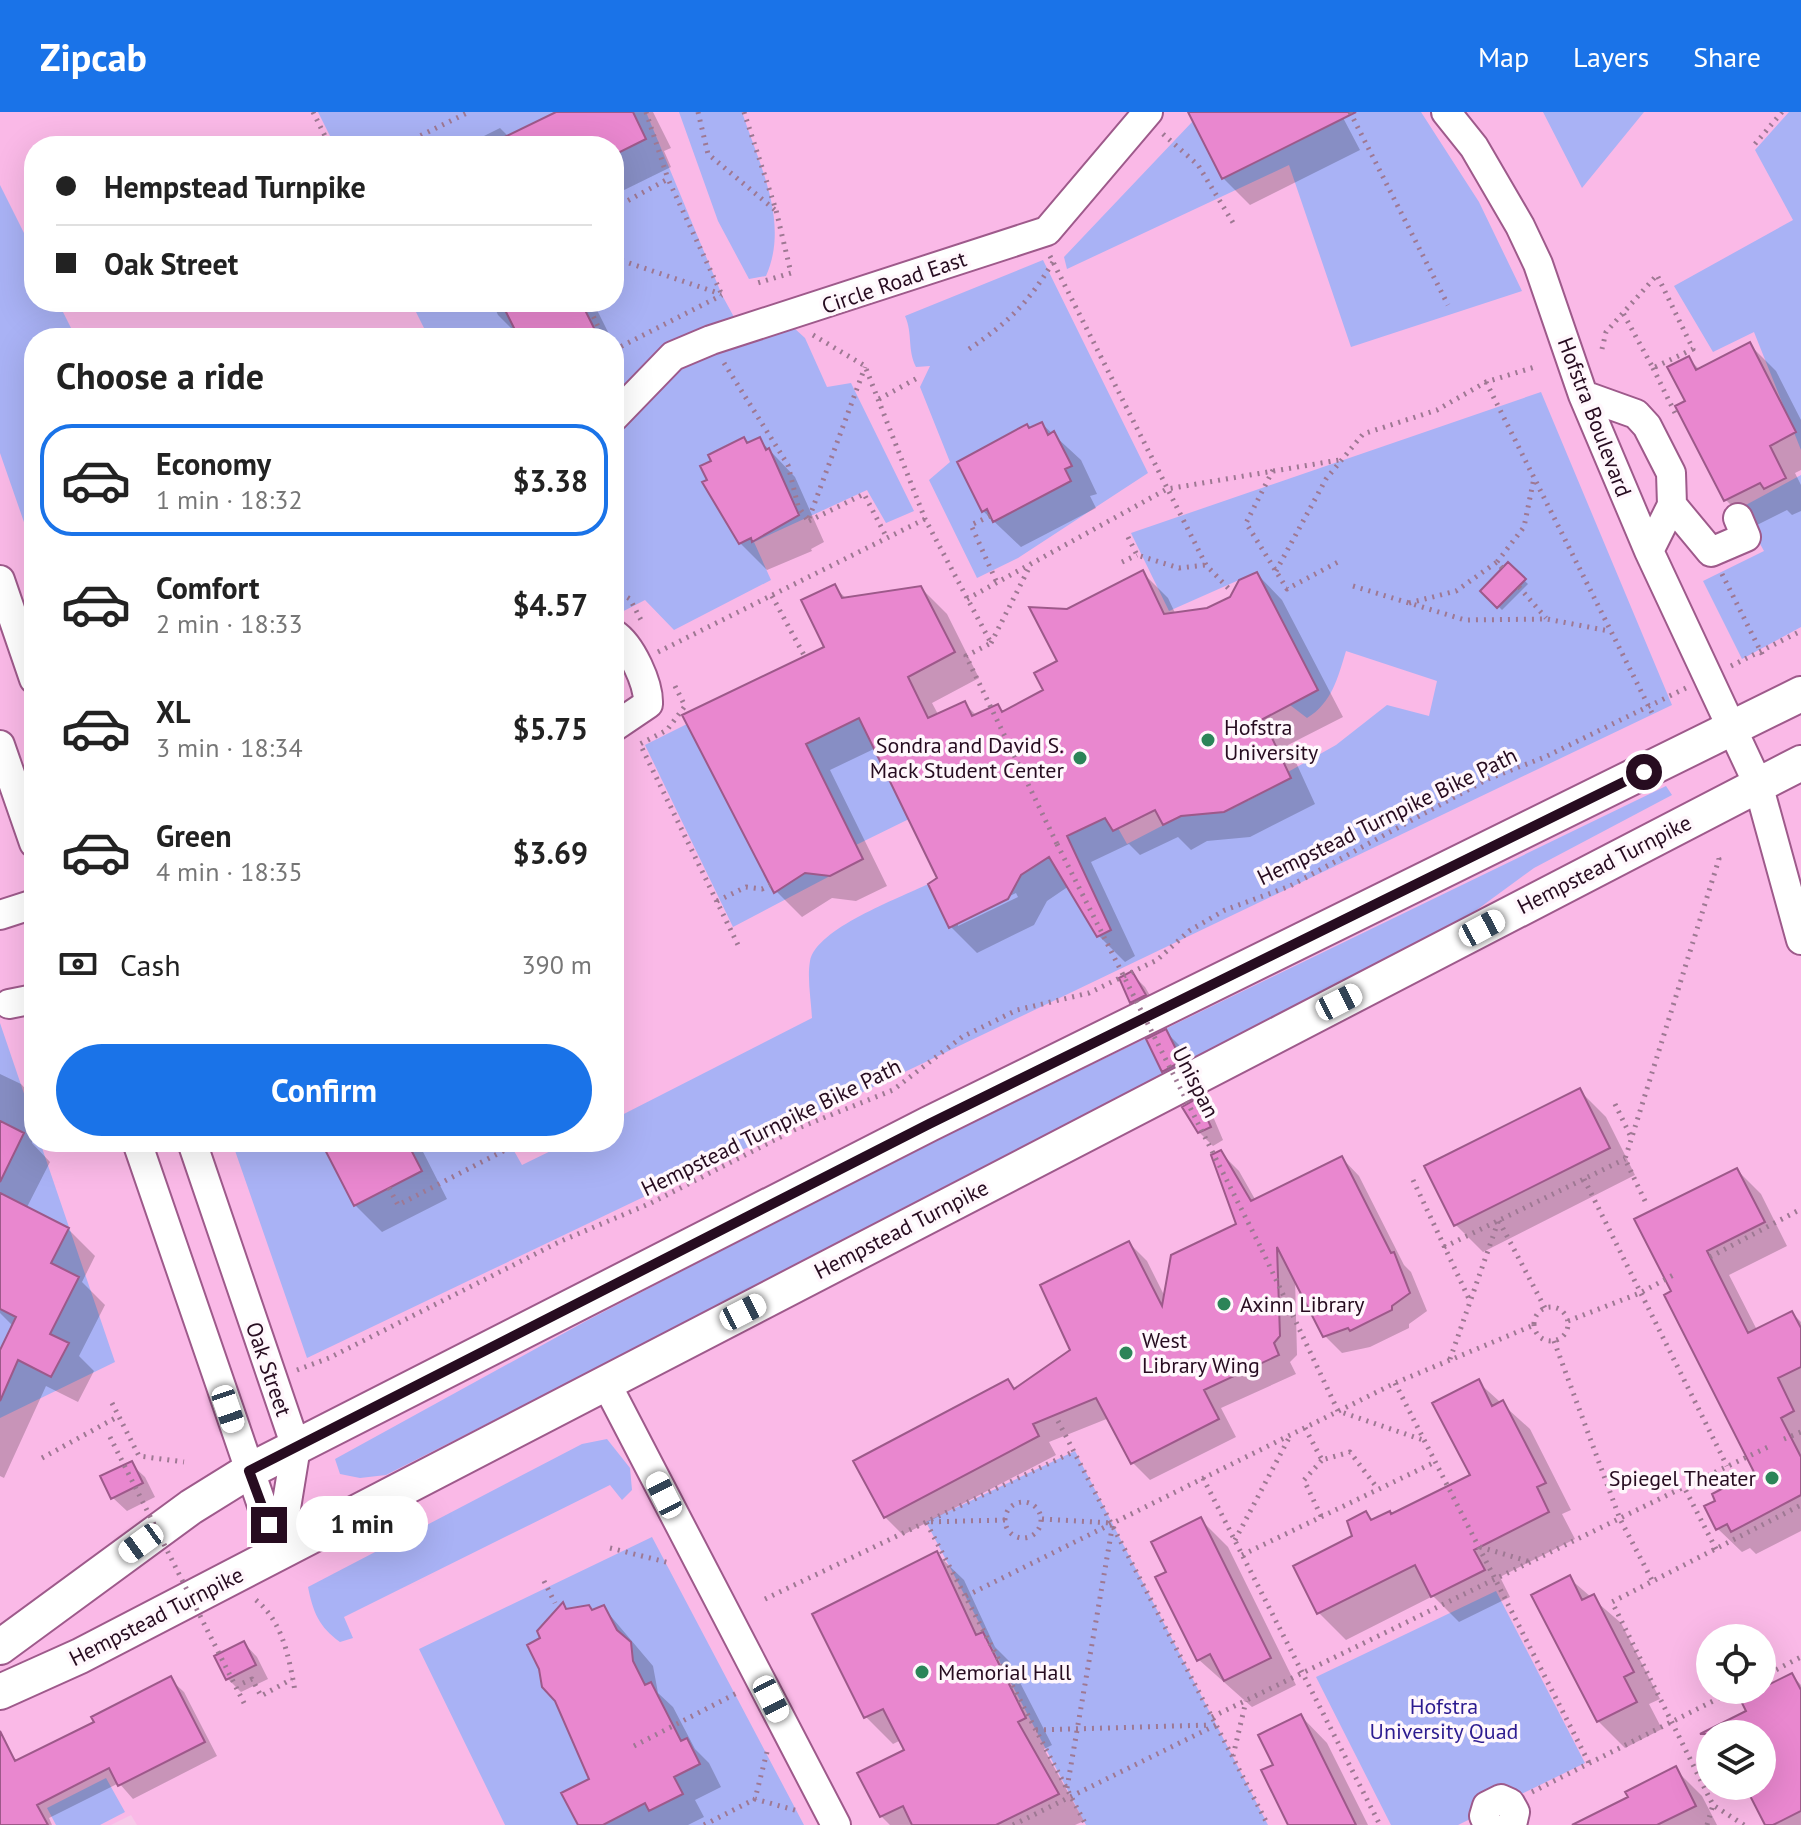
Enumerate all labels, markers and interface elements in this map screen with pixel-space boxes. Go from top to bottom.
text: Zipcab [40,32,147,81]
text: Map [1478,38,1529,75]
text: Layers [1573,38,1649,75]
text: Share [1693,38,1761,75]
text: Hempstead Turnpike [104,167,366,206]
text: Oak Street [104,244,238,283]
street label: Circle Road East [818,244,971,320]
street label: Hofstra Boulevard [1552,333,1638,501]
text: Choose a ride [56,352,264,399]
icon: car [60,444,132,516]
text: Economy [156,444,271,483]
text: $3.38 [513,461,588,500]
text: 1 min · 18:32 [156,483,303,516]
icon: car [60,568,132,640]
text: Comfort [156,568,259,607]
text: $4.57 [513,585,588,624]
text: 2 min · 18:33 [156,607,303,640]
icon: car [60,692,132,764]
text: XL [156,692,190,731]
text: $5.75 [513,709,588,748]
place label: Hofstra University [1224,713,1319,766]
text: 3 min · 18:34 [156,731,303,764]
place label: Sondra and David S. Mack Student Center [870,731,1065,784]
marker: Hofstra University [1199,731,1217,749]
street label: Hempstead Turnpike Bike Path [1252,741,1522,891]
marker: Sondra and David S. Mack Student Center [1071,749,1089,767]
route start [1626,754,1662,790]
street label: Hempstead Turnpike [1512,808,1696,920]
icon: car [60,816,132,888]
text: Green [156,816,231,855]
text: $3.69 [513,833,588,872]
text: 4 min · 18:35 [156,855,303,888]
car [1455,906,1509,950]
icon: cash [56,942,100,986]
text: Cash [120,945,181,984]
text: 390 m [521,948,592,981]
car [1312,980,1366,1024]
street label: Unispan [1166,1042,1226,1122]
button: Confirm [56,1044,592,1136]
street label: Hempstead Turnpike Bike Path [636,1052,906,1202]
street label: Hempstead Turnpike [809,1173,993,1285]
car [716,1290,770,1334]
place label: Axinn Library [1240,1290,1365,1318]
marker: Axinn Library [1215,1295,1233,1313]
street label: Oak Street [240,1318,298,1420]
place label: West Library Wing [1142,1326,1260,1379]
marker: West Library Wing [1117,1344,1135,1362]
car [209,1382,247,1436]
place label: Spiegel Theater [1609,1464,1757,1492]
car [642,1468,686,1522]
marker: Spiegel Theater [1763,1469,1781,1487]
callout: 1 min [297,1497,429,1553]
route end [251,1507,287,1543]
text: 1 min [330,1507,394,1540]
car [115,1519,167,1567]
street label: Hempstead Turnpike [64,1560,248,1672]
map controls [1696,1624,1776,1800]
button: locate [1696,1624,1776,1704]
place label: Memorial Hall [938,1658,1072,1686]
marker: Memorial Hall [913,1663,931,1681]
car [749,1672,793,1726]
park label: Hofstra University Quad [1370,1692,1518,1745]
button: layers [1696,1720,1776,1800]

